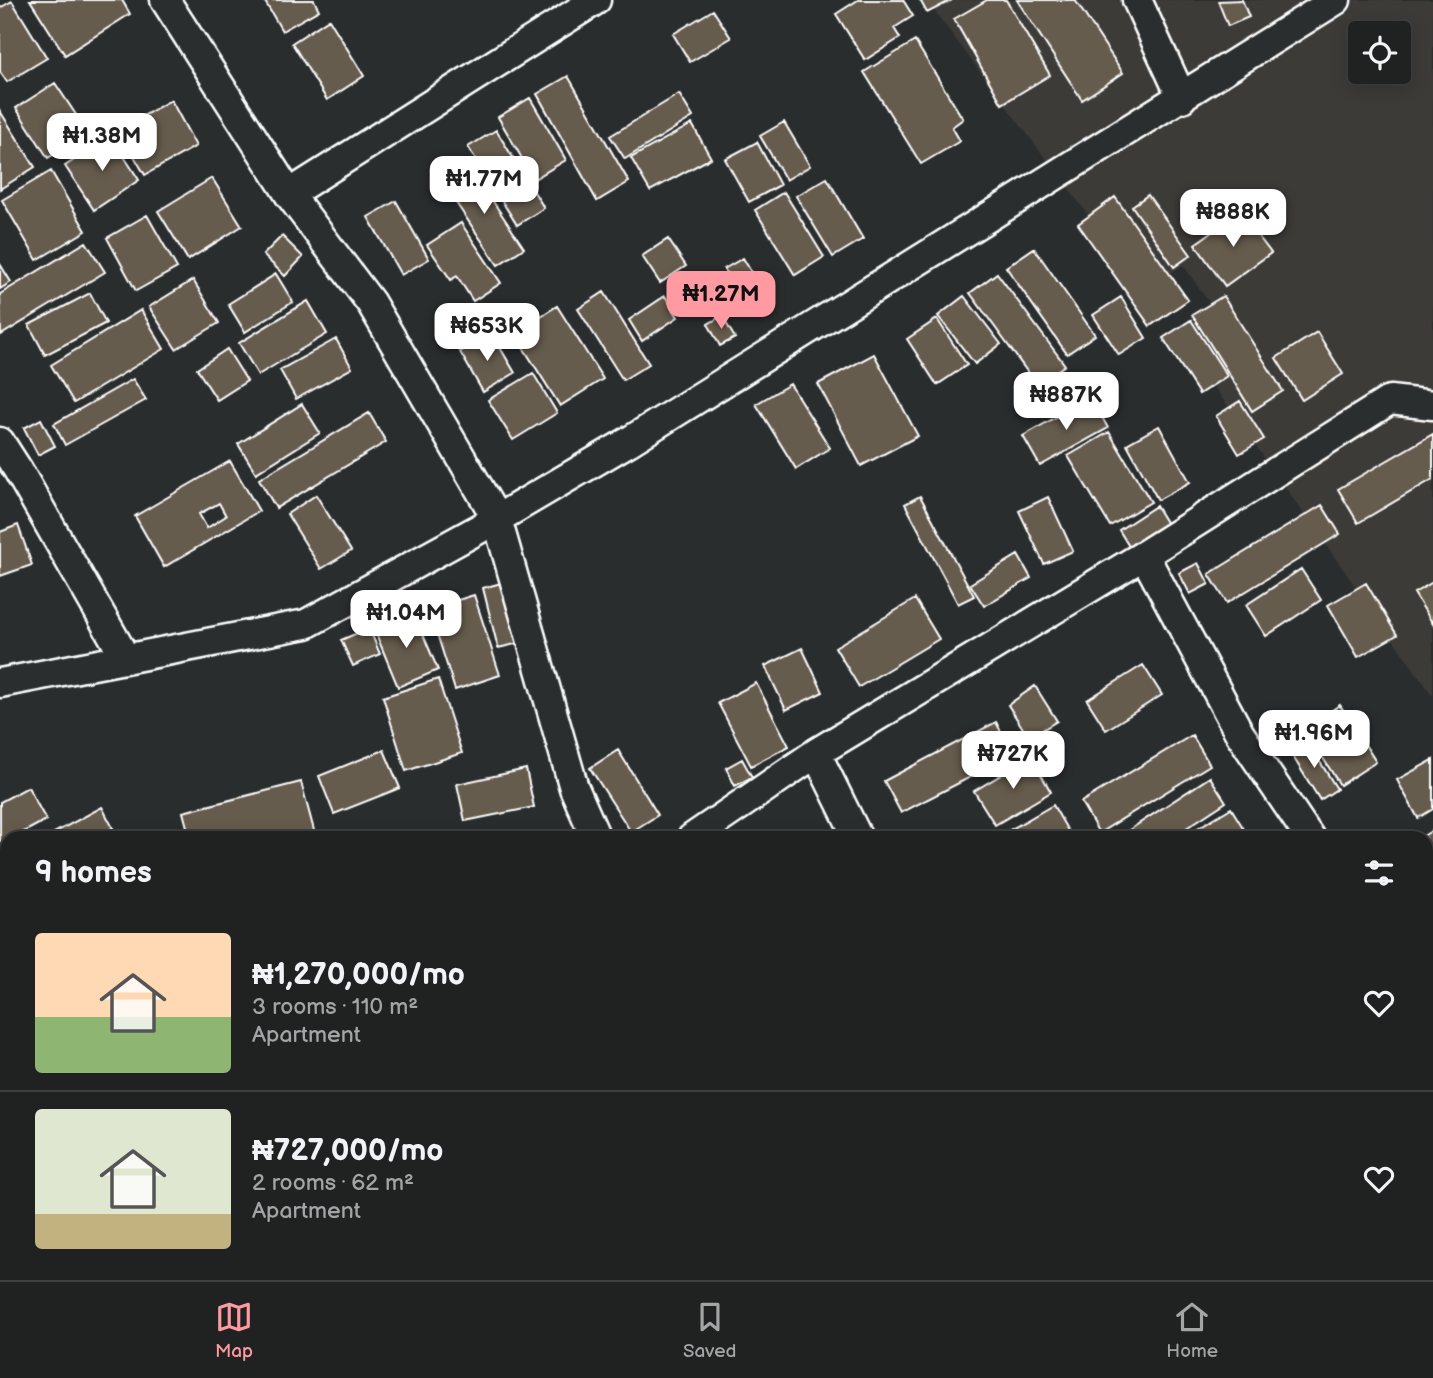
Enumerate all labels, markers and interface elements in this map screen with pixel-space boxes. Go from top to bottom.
map controls [1348,21,1411,84]
button: locate [1348,21,1411,84]
pin: ₦1.38M [45,114,159,173]
text: ₦1.38M [63,122,141,150]
pin: ₦1.77M [427,156,541,216]
text: ₦1.77M [446,165,522,193]
pin: ₦888K [1184,190,1282,249]
text: ₦888K [1196,198,1270,226]
pin: ₦1.27M [664,272,778,331]
text: ₦1.27M [682,280,760,308]
pin: ₦653K [438,304,536,363]
text: ₦653K [451,312,523,340]
pin: ₦887K [1017,372,1115,432]
text: ₦887K [1030,381,1102,409]
pin: ₦1.04M [349,590,463,650]
text: ₦1.04M [366,599,446,627]
pin: ₦1.96M [1257,710,1371,770]
text: ₦1.96M [1275,719,1353,747]
pin: ₦727K [964,732,1062,791]
text: ₦727K [978,740,1048,768]
icon: filters [1360,854,1398,892]
text: 9 homes [35,855,152,891]
text: ₦1,270,000/mo [252,957,465,993]
icon: home [91,961,175,1045]
icon: heart [1360,984,1398,1022]
text: 3 rooms · 110 m² [252,993,418,1021]
text: Apartment [252,1021,361,1049]
text: ₦727,000/mo [252,1133,443,1169]
icon: home [91,1137,175,1221]
icon: heart [1360,1160,1398,1198]
text: 2 rooms · 62 m² [252,1169,414,1197]
text: Apartment [252,1197,361,1225]
tab: Map [215,1298,253,1363]
tab: Saved [683,1298,736,1363]
tab: Home [1166,1298,1218,1363]

